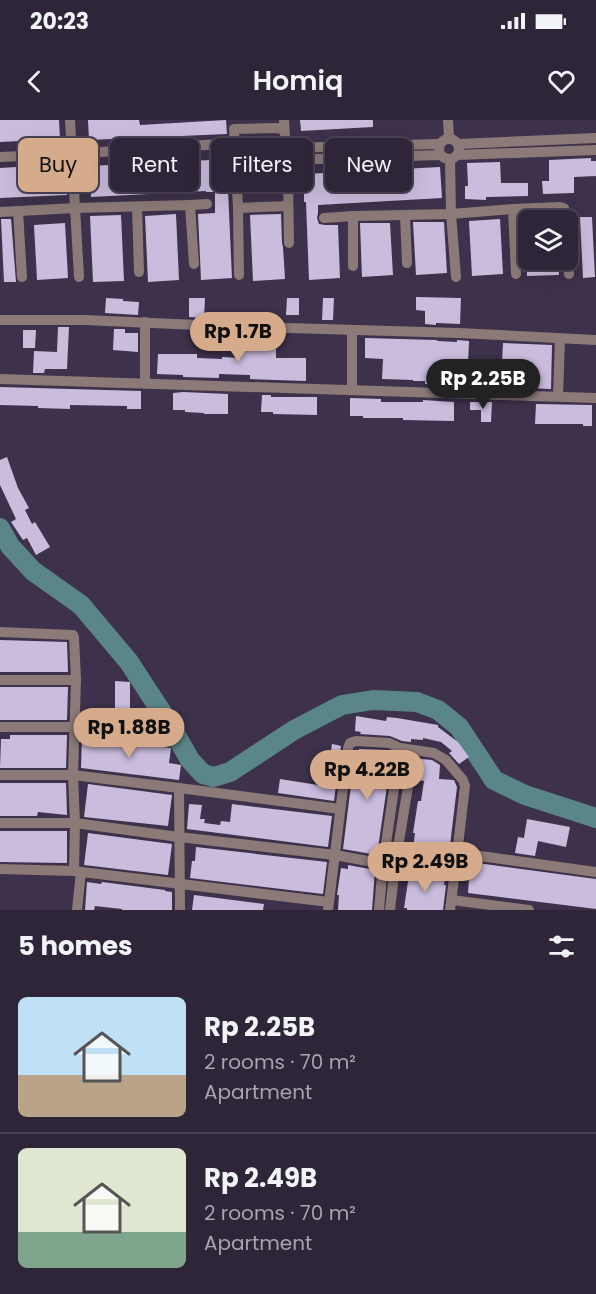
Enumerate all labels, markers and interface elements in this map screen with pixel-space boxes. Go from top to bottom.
text: 20:23 [30,6,89,37]
text: Homiq [253,62,343,99]
icon: back [18,65,51,98]
icon: heart [545,65,578,98]
chip: Buy [18,138,98,192]
chip: Rent [110,138,199,192]
chip: Filters [211,138,313,192]
chip: New [325,138,412,192]
map controls [518,210,578,270]
button: layers [518,210,578,270]
pin: Rp 1.7B [183,312,293,363]
text: Rp 1.7B [204,317,272,345]
pin: Rp 2.25B [421,359,545,410]
text: Rp 2.25B [440,364,526,392]
pin: Rp 1.88B [67,708,191,759]
text: Rp 1.88B [87,713,171,741]
pin: Rp 4.22B [305,750,429,801]
text: Rp 4.22B [324,755,410,783]
pin: Rp 2.49B [363,842,487,893]
text: Rp 2.49B [382,847,468,875]
text: 5 homes [18,928,133,964]
icon: filters [545,930,578,963]
text: Rp 2.25B [204,1009,315,1045]
icon: home [66,1021,138,1093]
text: 2 rooms · 70 m² [204,1048,356,1076]
text: Apartment [204,1078,312,1106]
text: Rp 2.49B [204,1160,317,1196]
icon: home [66,1172,138,1244]
text: 2 rooms · 70 m² [204,1199,356,1227]
text: Apartment [204,1229,312,1257]

